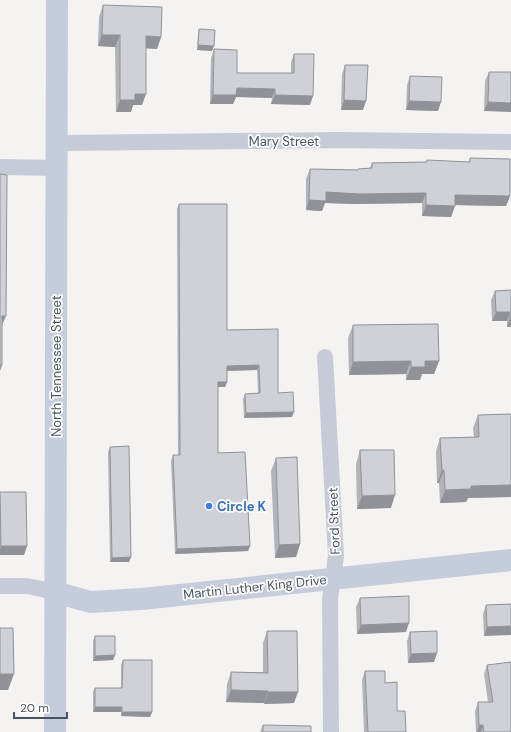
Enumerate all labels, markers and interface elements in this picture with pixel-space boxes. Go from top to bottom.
street label: Mary Street [249,133,319,150]
street label: North Tennessee Street [48,295,65,437]
street label: Ford Street [324,487,344,555]
place label: Circle K [217,498,267,515]
marker: Circle K [204,501,214,511]
street label: Martin Luther King Drive [182,571,328,603]
scale bar [14,694,67,720]
text: 20 m [20,700,49,716]

